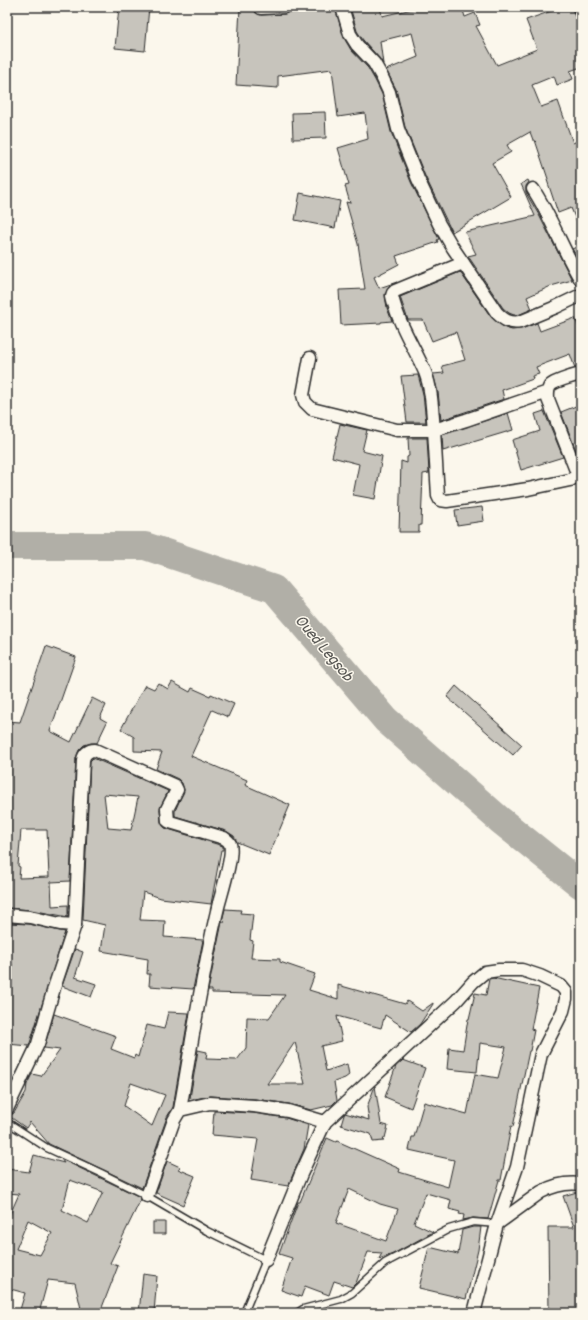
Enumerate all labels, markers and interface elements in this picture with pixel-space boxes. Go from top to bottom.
water label: Oued Legsob [290,611,358,687]

